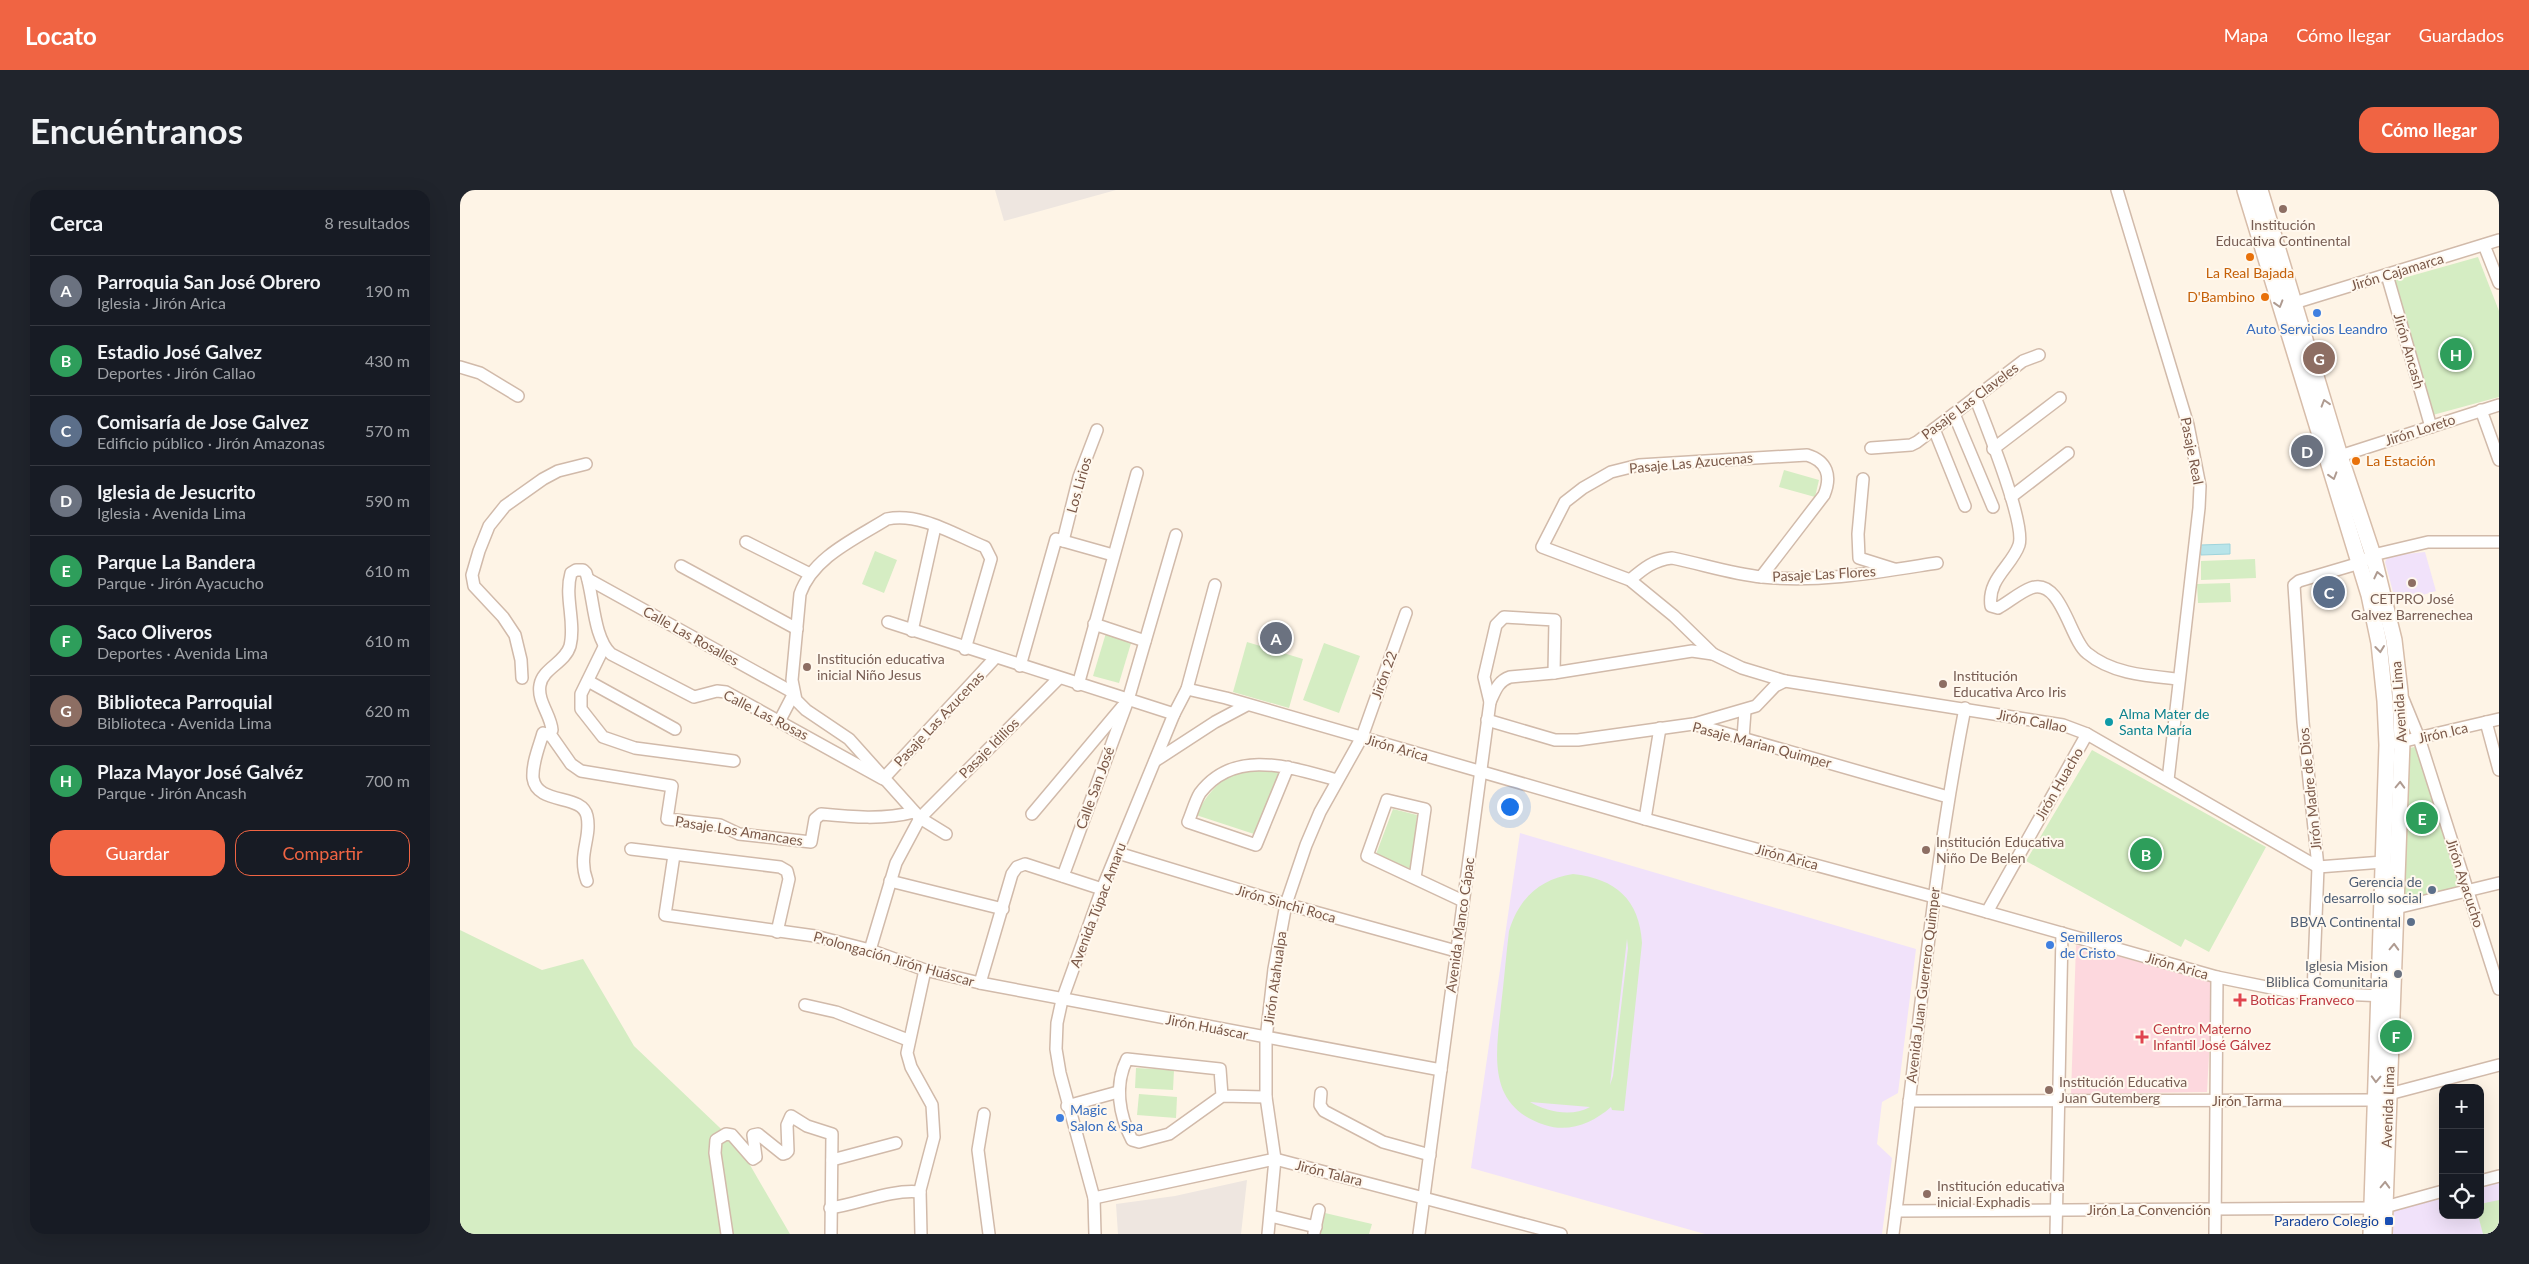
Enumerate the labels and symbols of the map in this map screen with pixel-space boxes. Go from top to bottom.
marker: Institución Educativa Continental [2277,203,2289,215]
place label: Institución Educativa Continental [2216,216,2350,249]
street label: Jirón Cajamarca [2348,249,2446,294]
marker: La Real Bajada [2244,251,2256,263]
place label: La Real Bajada [2206,264,2294,281]
place label: D'Bambino [2187,288,2255,305]
marker: D'Bambino [2259,291,2271,303]
one-way arrow [2274,299,2284,307]
marker: Auto Servicios Leandro [2311,307,2323,319]
street label: Jirón Ancash [2391,311,2428,391]
place label: Auto Servicios Leandro [2246,320,2388,337]
pin: H [2440,335,2472,373]
pin: G [2303,339,2335,377]
street label: Pasaje Las Claveles [1918,359,2022,443]
one-way arrow [2320,400,2330,408]
street label: Jirón Loreto [2383,410,2457,449]
street label: Pasaje Real [2178,416,2207,486]
pin: D [2291,432,2323,470]
street label: Pasaje Las Azucenas [1628,449,1754,476]
place label: La Estación [2366,452,2436,469]
street label: Los Lirios [1062,455,1095,515]
marker: La Estación [2350,455,2362,467]
one-way arrow [2327,471,2337,479]
street label: Pasaje Las Flores [1772,562,1876,585]
one-way arrow [2373,571,2384,580]
pin: C [2313,573,2345,611]
marker: CETPRO José Galvez Barrenechea [2406,577,2418,589]
place label: CETPRO José Galvez Barrenechea [2351,590,2473,623]
street label: Calle Las Rosalles [640,602,742,669]
pin: A [1260,619,1292,657]
one-way arrow [2374,645,2385,653]
street label: Jirón 22 [1367,649,1400,701]
place label: Institución educativa inicial Niño Jesus [817,650,945,683]
marker: Institución educativa inicial Niño Jesus [801,661,813,673]
street label: Avenida Lima [2387,661,2410,743]
street label: Pasaje Las Azucenas [890,667,987,770]
place label: Institución Educativa Arco Iris [1953,667,2066,700]
marker: Institución Educativa Arco Iris [1937,678,1949,690]
street label: Calle Las Rosas [721,686,812,743]
street label: Jirón Callao [1996,705,2069,736]
place label: Alma Mater de Santa María [2119,705,2209,738]
street label: Pasaje Idilios [955,714,1022,781]
marker: Alma Mater de Santa María [2103,716,2115,728]
street label: Pasaje Marian Quimper [1691,718,1833,771]
street label: Jirón Ica [2416,719,2470,746]
street label: Jirón Madre de Dios [2295,727,2324,851]
street label: Jirón Arica [1364,730,1430,765]
street label: Calle San José [1072,744,1117,831]
street label: Jirón Huacho [2031,744,2086,823]
one-way arrow [2395,780,2406,788]
your location [1497,794,1523,820]
pin: E [2406,799,2438,837]
street label: Pasaje Los Amancaes [674,812,804,849]
place label: Institución Educativa Niño De Belen [1936,833,2064,866]
pin: B [2130,835,2162,873]
street label: Jirón Ayacucho [2443,836,2488,930]
street label: Avenida Túpac Amaru [1066,840,1129,970]
street label: Jirón Arica [1754,840,1820,873]
marker: Institución Educativa Niño De Belen [1920,844,1932,856]
street label: Avenida Manco Cápac [1442,856,1477,994]
place label: Gerencia de desarrollo social [2323,873,2422,906]
street label: Jirón Sinchi Roca [1234,881,1338,926]
marker: Gerencia de desarrollo social [2426,884,2438,896]
street label: Avenida Juan Guerrero Quimper [1902,886,1943,1084]
place label: BBVA Continental [2290,913,2401,930]
marker: BBVA Continental [2405,916,2417,928]
street label: Prolongación Jirón Huáscar [812,927,977,990]
place label: Semilleros de Cristo [2060,928,2123,961]
street label: Jirón Atahualpa [1260,930,1290,1026]
marker: Semilleros de Cristo [2044,939,2056,951]
one-way arrow [2389,943,2400,951]
street label: Jirón Arica [2144,948,2210,983]
place label: Iglesia Mision Bliblica Comunitaria [2266,957,2388,990]
marker: Iglesia Mision Bliblica Comunitaria [2392,968,2404,980]
place label: Boticas Franveco [2250,991,2355,1008]
marker: Boticas Franveco [2234,994,2246,1006]
street label: Jirón Huáscar [1165,1010,1250,1043]
pin: F [2380,1017,2412,1055]
place label: Centro Materno Infantil José Gálvez [2153,1020,2271,1053]
marker: Centro Materno Infantil José Gálvez [2135,1030,2149,1044]
street label: Avenida Lima [2378,1066,2397,1148]
place label: Institución Educativa Juan Gutemberg [2059,1073,2187,1106]
one-way arrow [2370,1075,2381,1083]
marker: Institución Educativa Juan Gutemberg [2043,1084,2055,1096]
street label: Jirón Tarma [2212,1092,2282,1109]
place label: Magic Salon & Spa [1070,1101,1143,1134]
marker: Magic Salon & Spa [1054,1112,1066,1124]
street label: Jirón Talara [1294,1156,1365,1189]
place label: Institución educativa inicial Exphadis [1937,1177,2065,1210]
one-way arrow [2380,1181,2391,1189]
marker: Institución educativa inicial Exphadis [1921,1188,1933,1200]
street label: Jirón La Convención [2087,1201,2211,1218]
place label: Paradero Colegio [2274,1212,2379,1229]
marker: Paradero Colegio [2383,1215,2395,1227]

